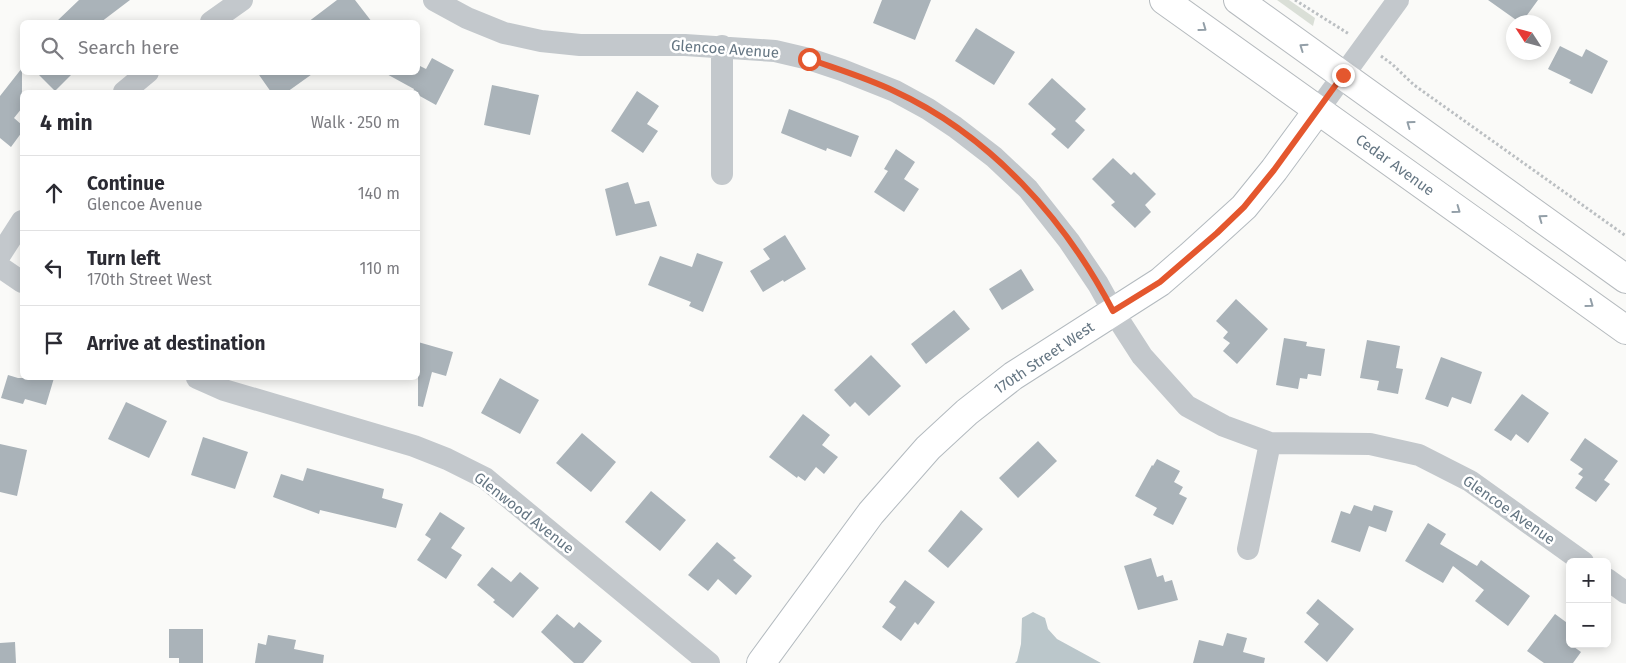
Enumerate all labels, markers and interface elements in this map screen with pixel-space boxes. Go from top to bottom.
north arrow [1506,15,1551,60]
search box [20,20,420,75]
one-way arrow [1198,22,1207,31]
icon: search [38,34,66,62]
text: Search here [78,36,179,59]
street label: Glencoe Avenue [670,36,780,62]
one-way arrow [1299,44,1309,53]
route start [798,48,821,71]
route end [1332,64,1355,87]
text: 4 min [40,110,93,136]
text: Walk · 250 m [311,113,400,132]
one-way arrow [1406,121,1416,130]
street label: Cedar Avenue [1352,130,1438,200]
text: Continue [87,172,165,195]
icon: ahead [40,179,68,207]
text: 140 m [358,184,400,203]
text: Glencoe Avenue [87,195,203,214]
one-way arrow [1451,204,1461,213]
one-way arrow [1539,216,1548,224]
text: Turn left [87,247,161,270]
icon: left [40,254,68,282]
text: 110 m [359,259,400,278]
text: 170th Street West [87,270,212,289]
one-way arrow [1584,298,1593,307]
street label: 170th Street West [990,317,1098,398]
icon: arrive [40,329,68,357]
text: Arrive at destination [87,332,266,355]
street label: Glenwood Avenue [470,468,578,558]
street label: Glencoe Avenue [1459,472,1559,548]
map controls [1566,558,1611,648]
button: + [1566,558,1611,603]
button: − [1566,603,1611,648]

